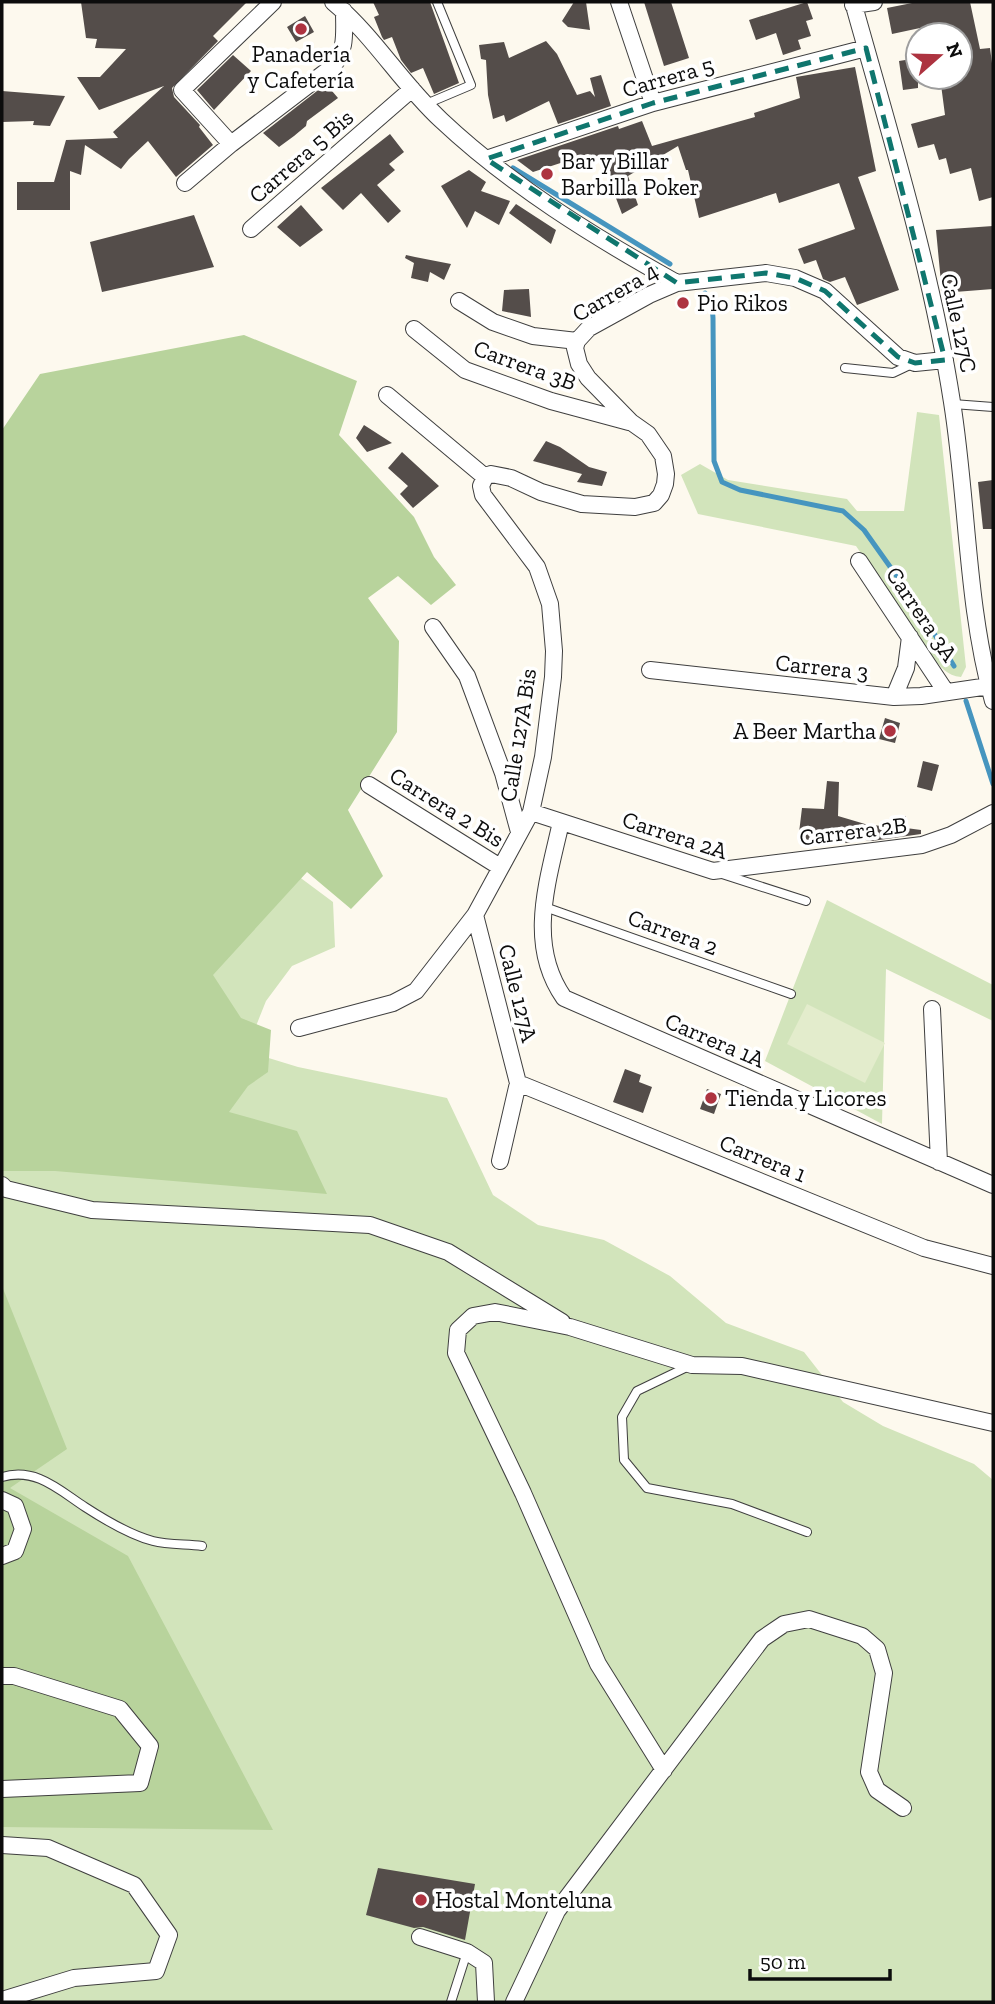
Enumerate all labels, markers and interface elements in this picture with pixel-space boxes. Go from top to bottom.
marker: Panadería y Cafetería [293,21,309,37]
north arrow [904,21,974,91]
place label: Panadería y Cafetería [248,40,354,94]
text: N [941,40,968,61]
street label: Carrera 5 [619,51,717,103]
street label: Carrera 5 Bis [243,103,359,209]
place label: Bar y Billar Barbilla Poker [561,147,699,201]
marker: Bar y Billar Barbilla Poker [539,166,555,182]
street label: Carrera 4 [567,256,663,328]
street label: Calle 127C [935,271,983,375]
place label: Pio Rikos [697,289,788,317]
marker: Pio Rikos [675,295,691,311]
street label: Carrera 3B [470,334,580,396]
street label: Carrera 3A [880,561,964,668]
street label: Carrera 3 [774,648,870,686]
street label: Calle 127A Bis [494,666,542,804]
place label: A Beer Martha [733,717,876,745]
marker: A Beer Martha [882,723,898,739]
street label: Carrera 2 Bis [385,761,509,853]
street label: Carrera 2A [619,805,732,865]
street label: Carrera 2B [798,811,908,851]
street label: Carrera 2 [624,903,722,961]
street label: Calle 127A [492,941,544,1046]
street label: Carrera 1A [661,1006,770,1074]
place label: Tienda y Licores [725,1084,886,1112]
marker: Tienda y Licores [703,1090,719,1106]
street label: Carrera 1 [716,1128,811,1188]
place label: Hostal Monteluna [435,1886,612,1914]
marker: Hostal Monteluna [413,1892,429,1908]
scale bar [750,1938,890,1982]
text: 50 m [760,1949,806,1974]

